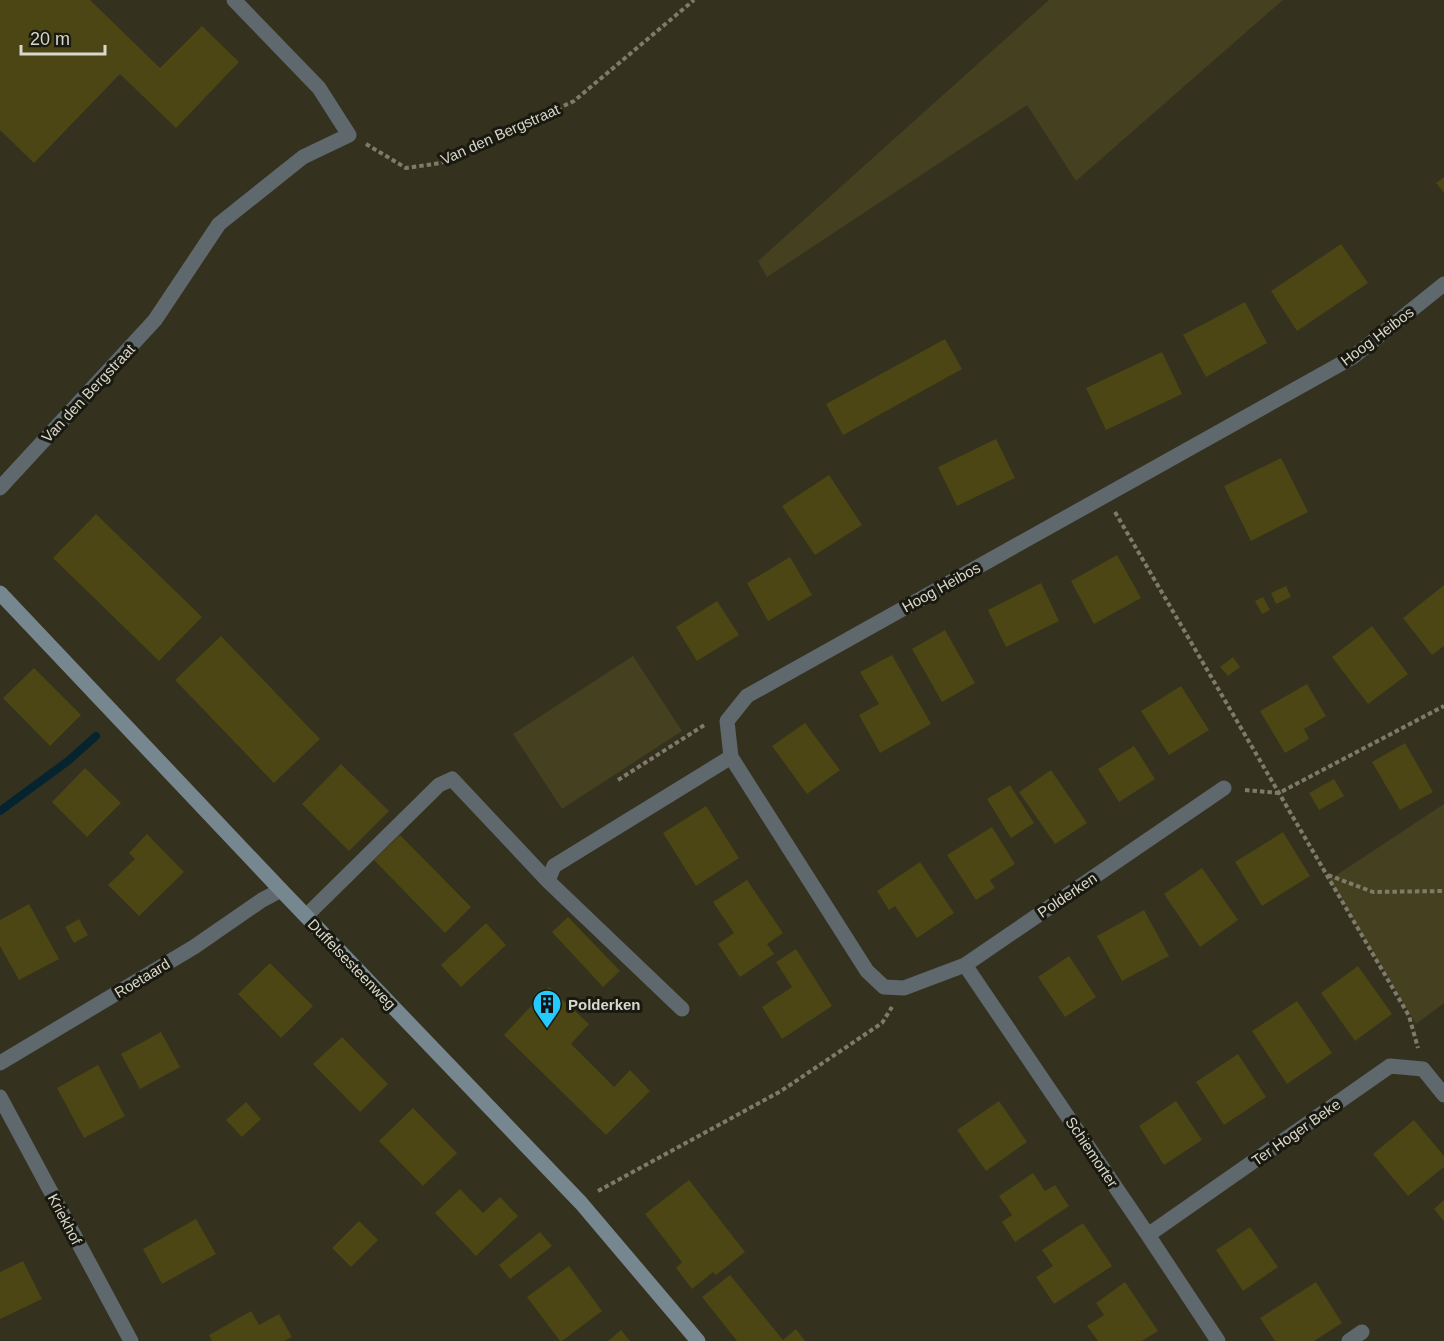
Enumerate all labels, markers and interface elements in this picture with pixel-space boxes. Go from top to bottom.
scale bar [21,18,105,56]
text: 20 m [30,29,70,49]
street label: Van den Bergstraat [438,100,563,168]
street label: Hoog Heibos [1337,303,1417,369]
street label: Van den Bergstraat [38,340,138,446]
street label: Hoog Heibos [899,559,983,615]
street label: Polderken [1034,869,1100,921]
street label: Duffelsesteenweg [305,915,399,1013]
street label: Roetaard [111,955,173,1001]
building icon: Polderken [531,988,563,1030]
place label: Polderken [568,996,641,1013]
street label: Ter Hoger Beke [1248,1095,1344,1169]
street label: Schiemorter [1062,1114,1122,1190]
street label: Kriekhof [45,1191,86,1248]

